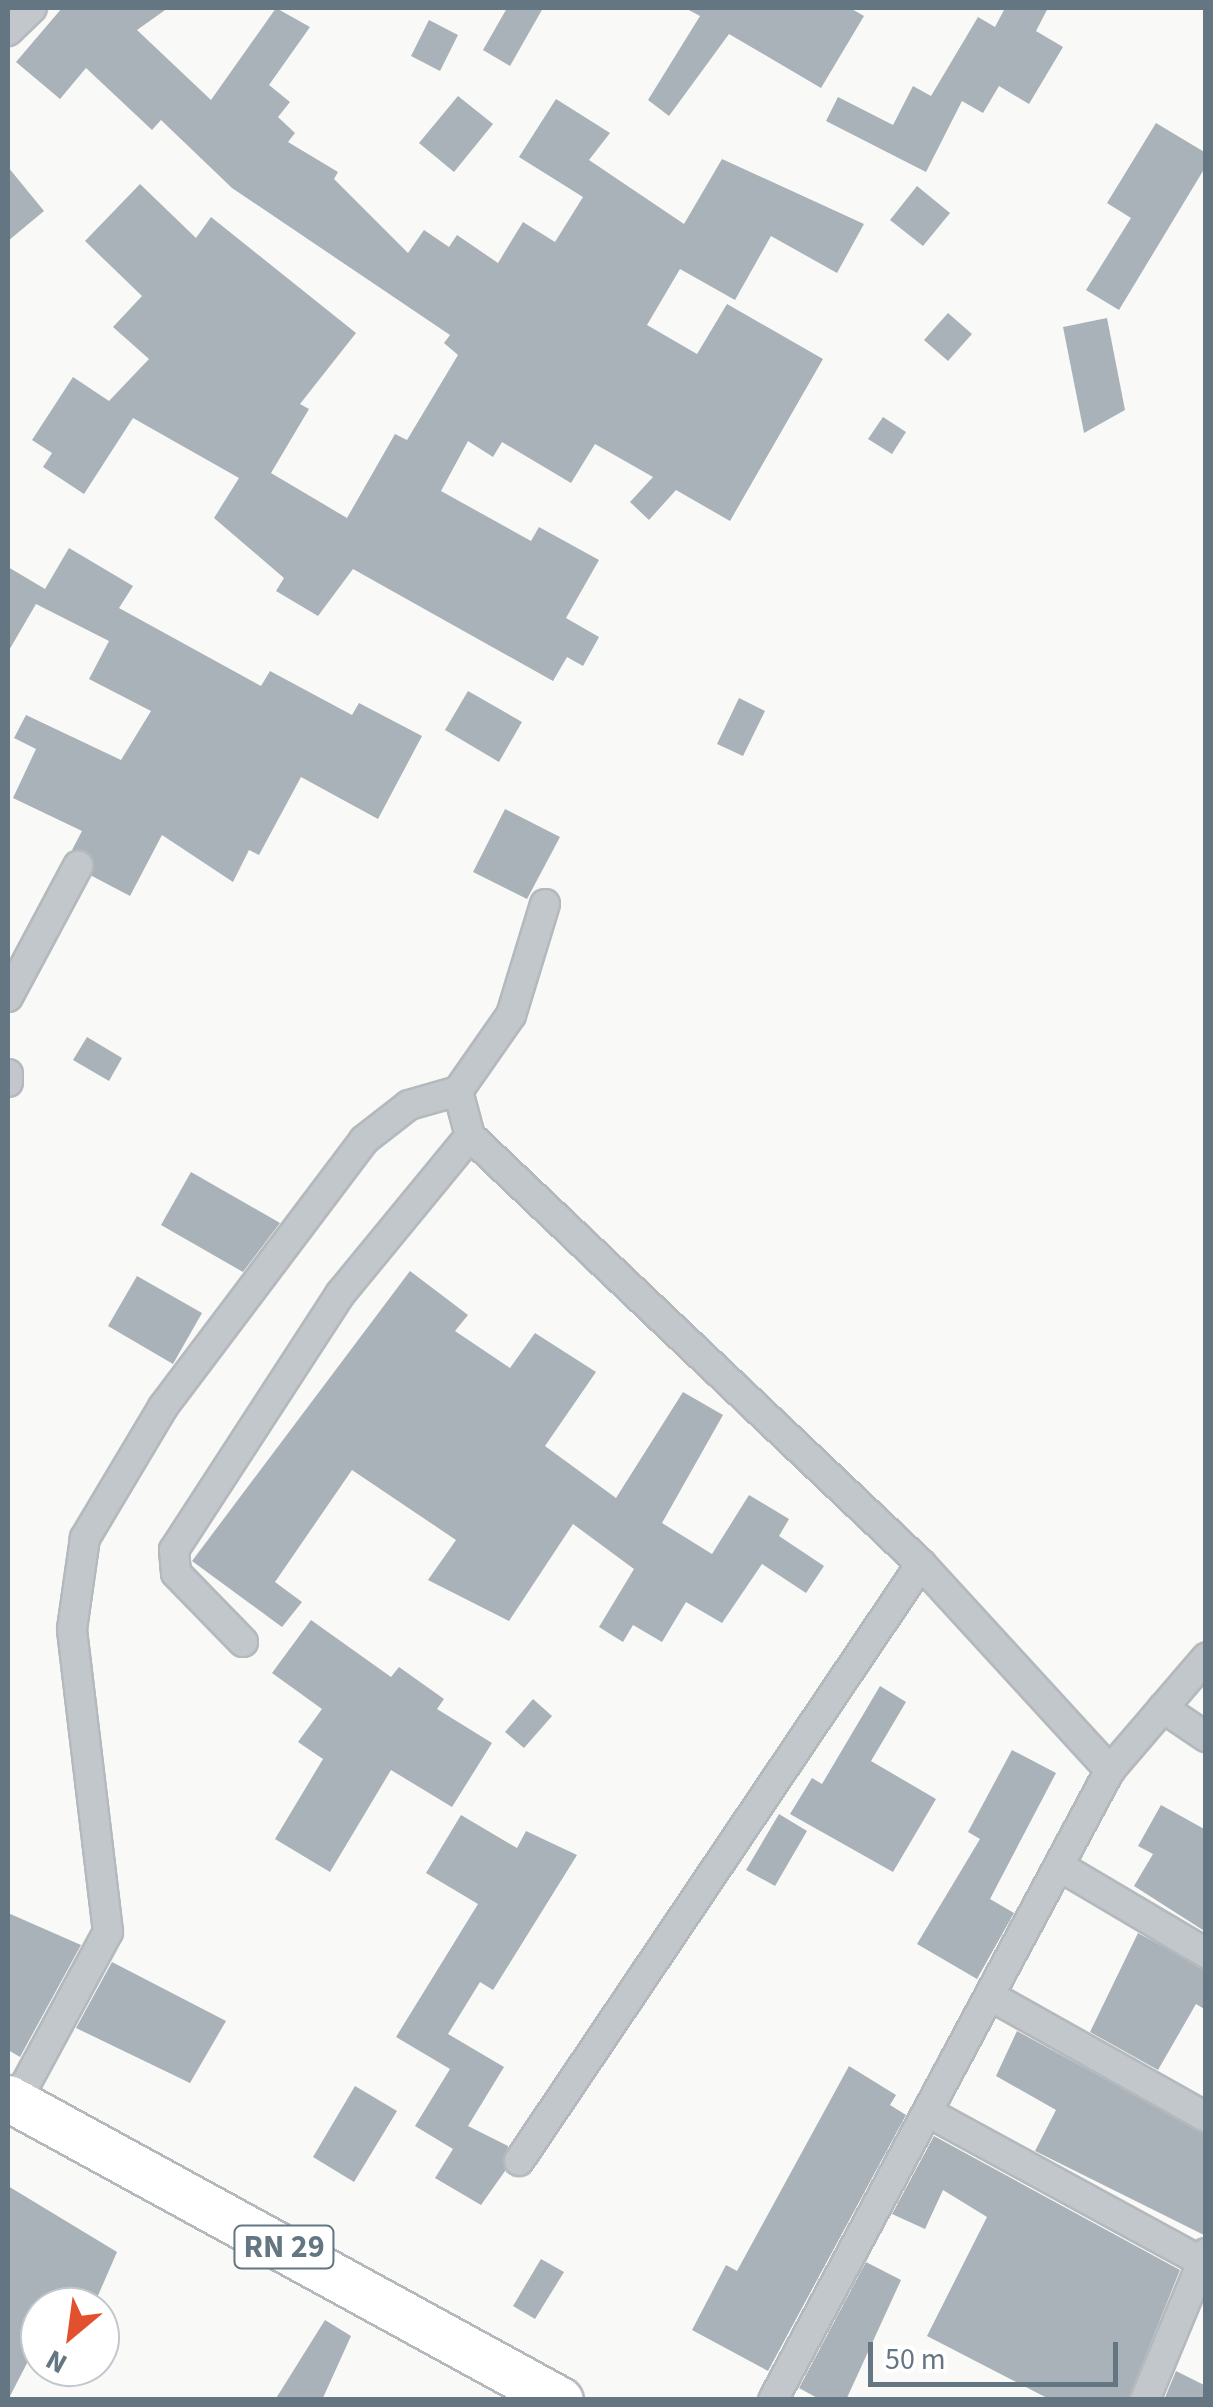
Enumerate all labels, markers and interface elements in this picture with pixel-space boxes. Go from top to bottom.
road number: RN 29 [232,2220,336,2274]
north arrow [20,2287,120,2387]
scale bar [873,2322,1123,2384]
text: 50 m [885,2338,946,2381]
text: N [39,2339,74,2383]

